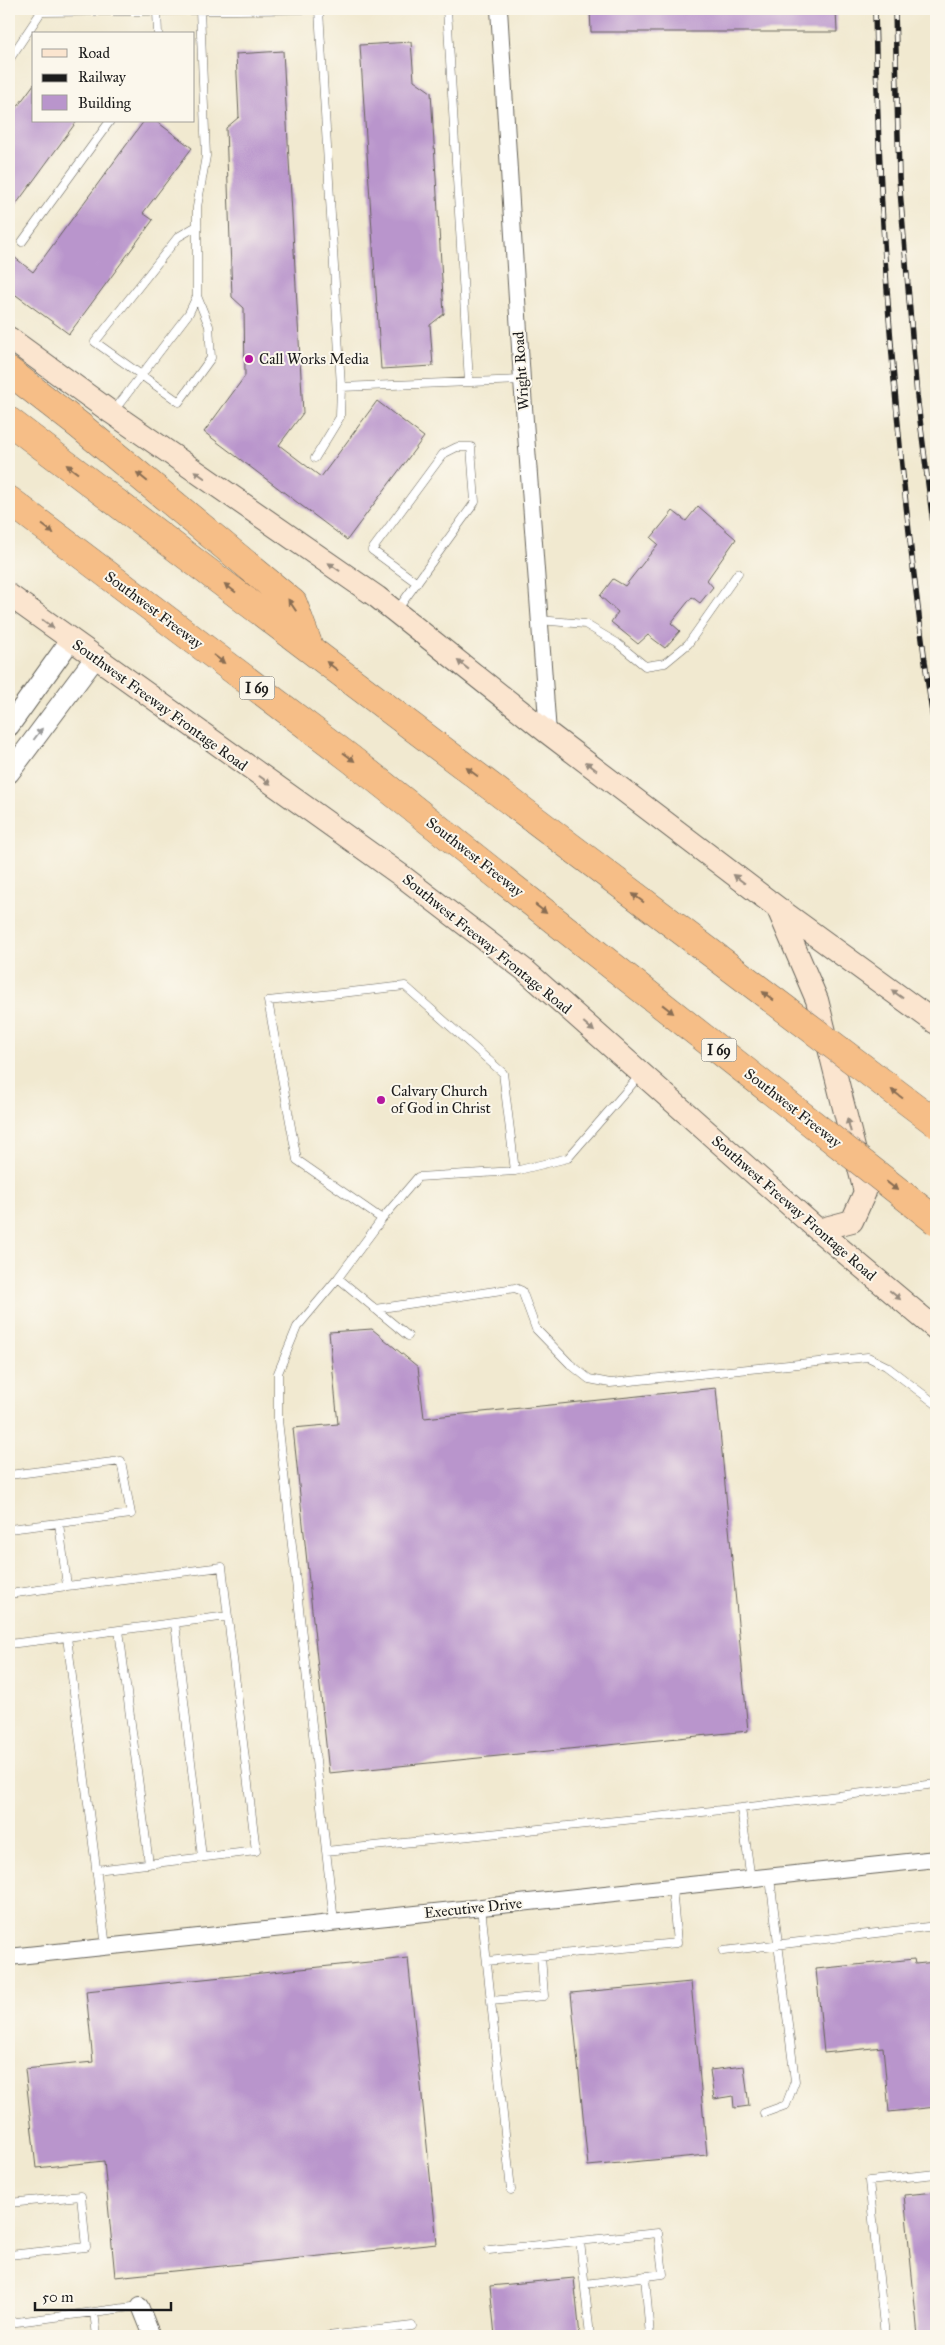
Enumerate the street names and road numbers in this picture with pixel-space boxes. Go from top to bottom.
street label: Wright Road [509,330,533,411]
street label: Southwest Freeway [101,567,207,653]
street label: Southwest Freeway Frontage Road [69,635,251,775]
road number: I 69 [240,676,274,700]
street label: Southwest Freeway [423,814,528,901]
street label: Southwest Freeway Frontage Road [399,870,575,1018]
road number: I 69 [702,1038,736,1062]
street label: Southwest Freeway [741,1065,846,1152]
street label: Southwest Freeway Frontage Road [708,1132,880,1285]
street label: Executive Drive [423,1894,523,1922]

